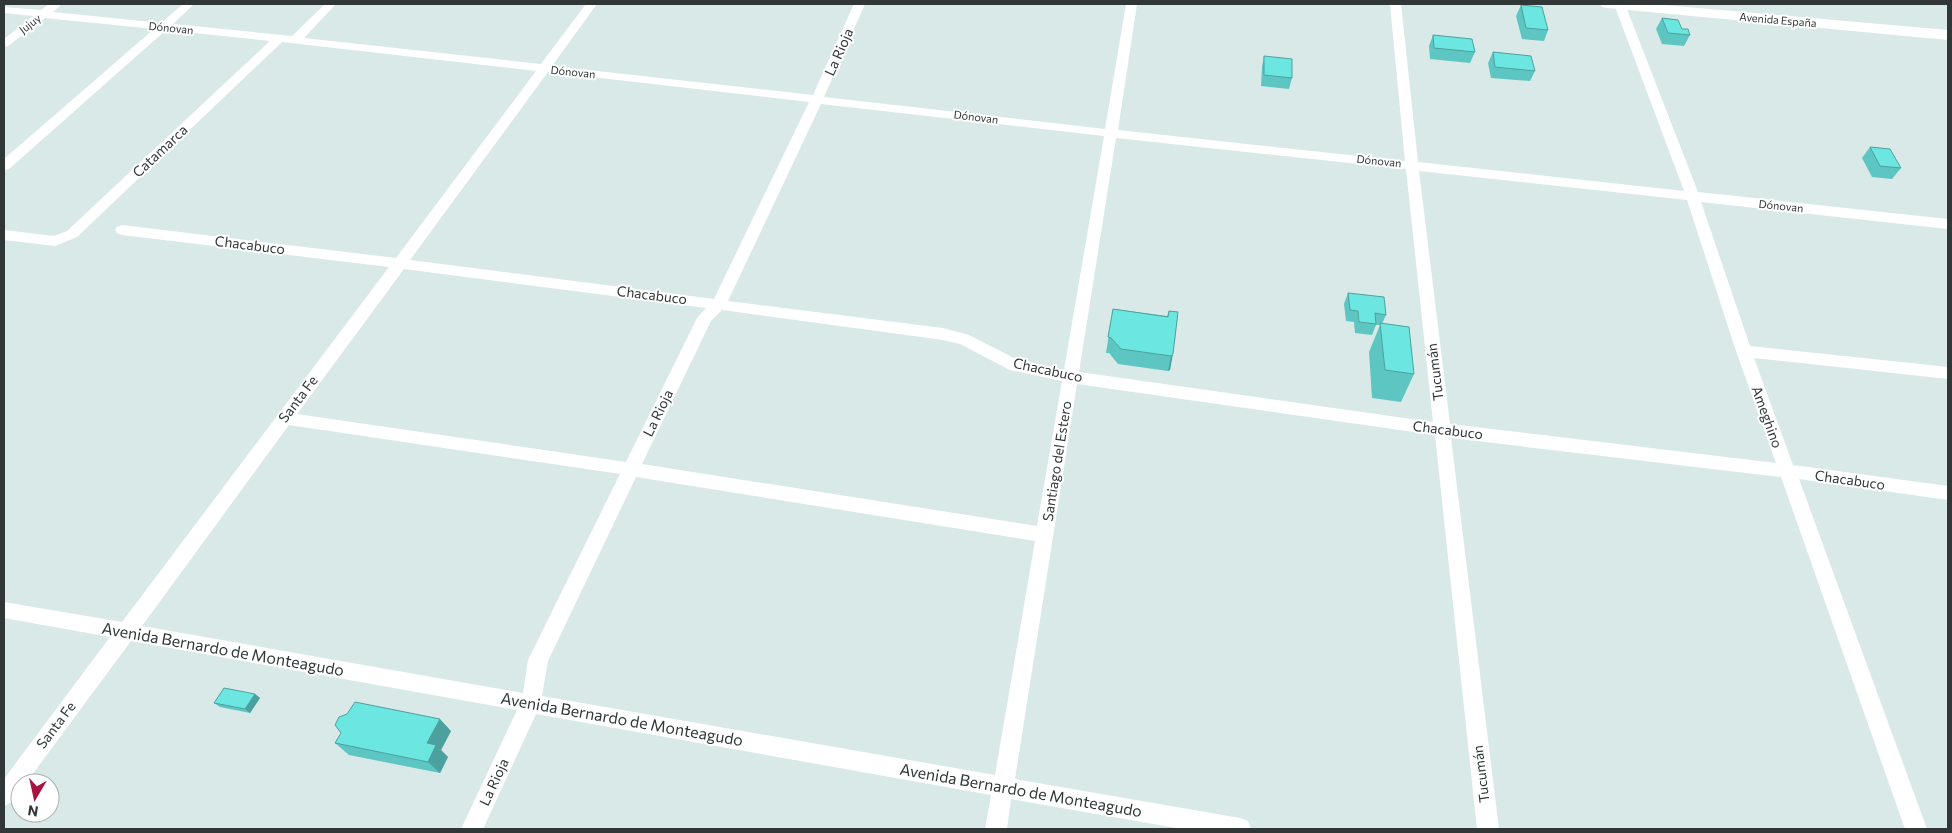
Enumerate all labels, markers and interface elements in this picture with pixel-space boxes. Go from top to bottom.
street label: Avenida España [1739,10,1817,29]
street label: Jujuy [16,11,44,37]
street label: Dónovan [148,19,194,36]
street label: La Rioja [821,25,857,78]
street label: Dónovan [550,63,596,80]
street label: Dónovan [953,107,999,126]
street label: Catamarca [129,121,191,180]
street label: Dónovan [1356,152,1402,169]
street label: Dónovan [1758,197,1804,214]
street label: Chacabuco [214,232,286,257]
street label: Chacabuco [616,282,688,307]
street label: Tucumán [1423,342,1446,402]
street label: Chacabuco [1012,354,1084,385]
street label: Santa Fe [274,372,321,426]
street label: Ameghino [1748,383,1787,450]
street label: La Rioja [639,386,676,439]
street label: Santiago del Estero [1039,399,1074,522]
street label: Chacabuco [1412,417,1484,442]
street label: Chacabuco [1814,466,1886,493]
street label: Avenida Bernardo de Monteagudo [100,618,346,679]
street label: Avenida Bernardo de Monteagudo [499,688,745,749]
street label: Santa Fe [32,698,79,752]
street label: Tucumán [1469,744,1492,804]
street label: La Rioja [475,755,512,808]
street label: Avenida Bernardo de Monteagudo [898,759,1144,820]
north arrow [10,773,60,823]
text: N [26,802,39,821]

